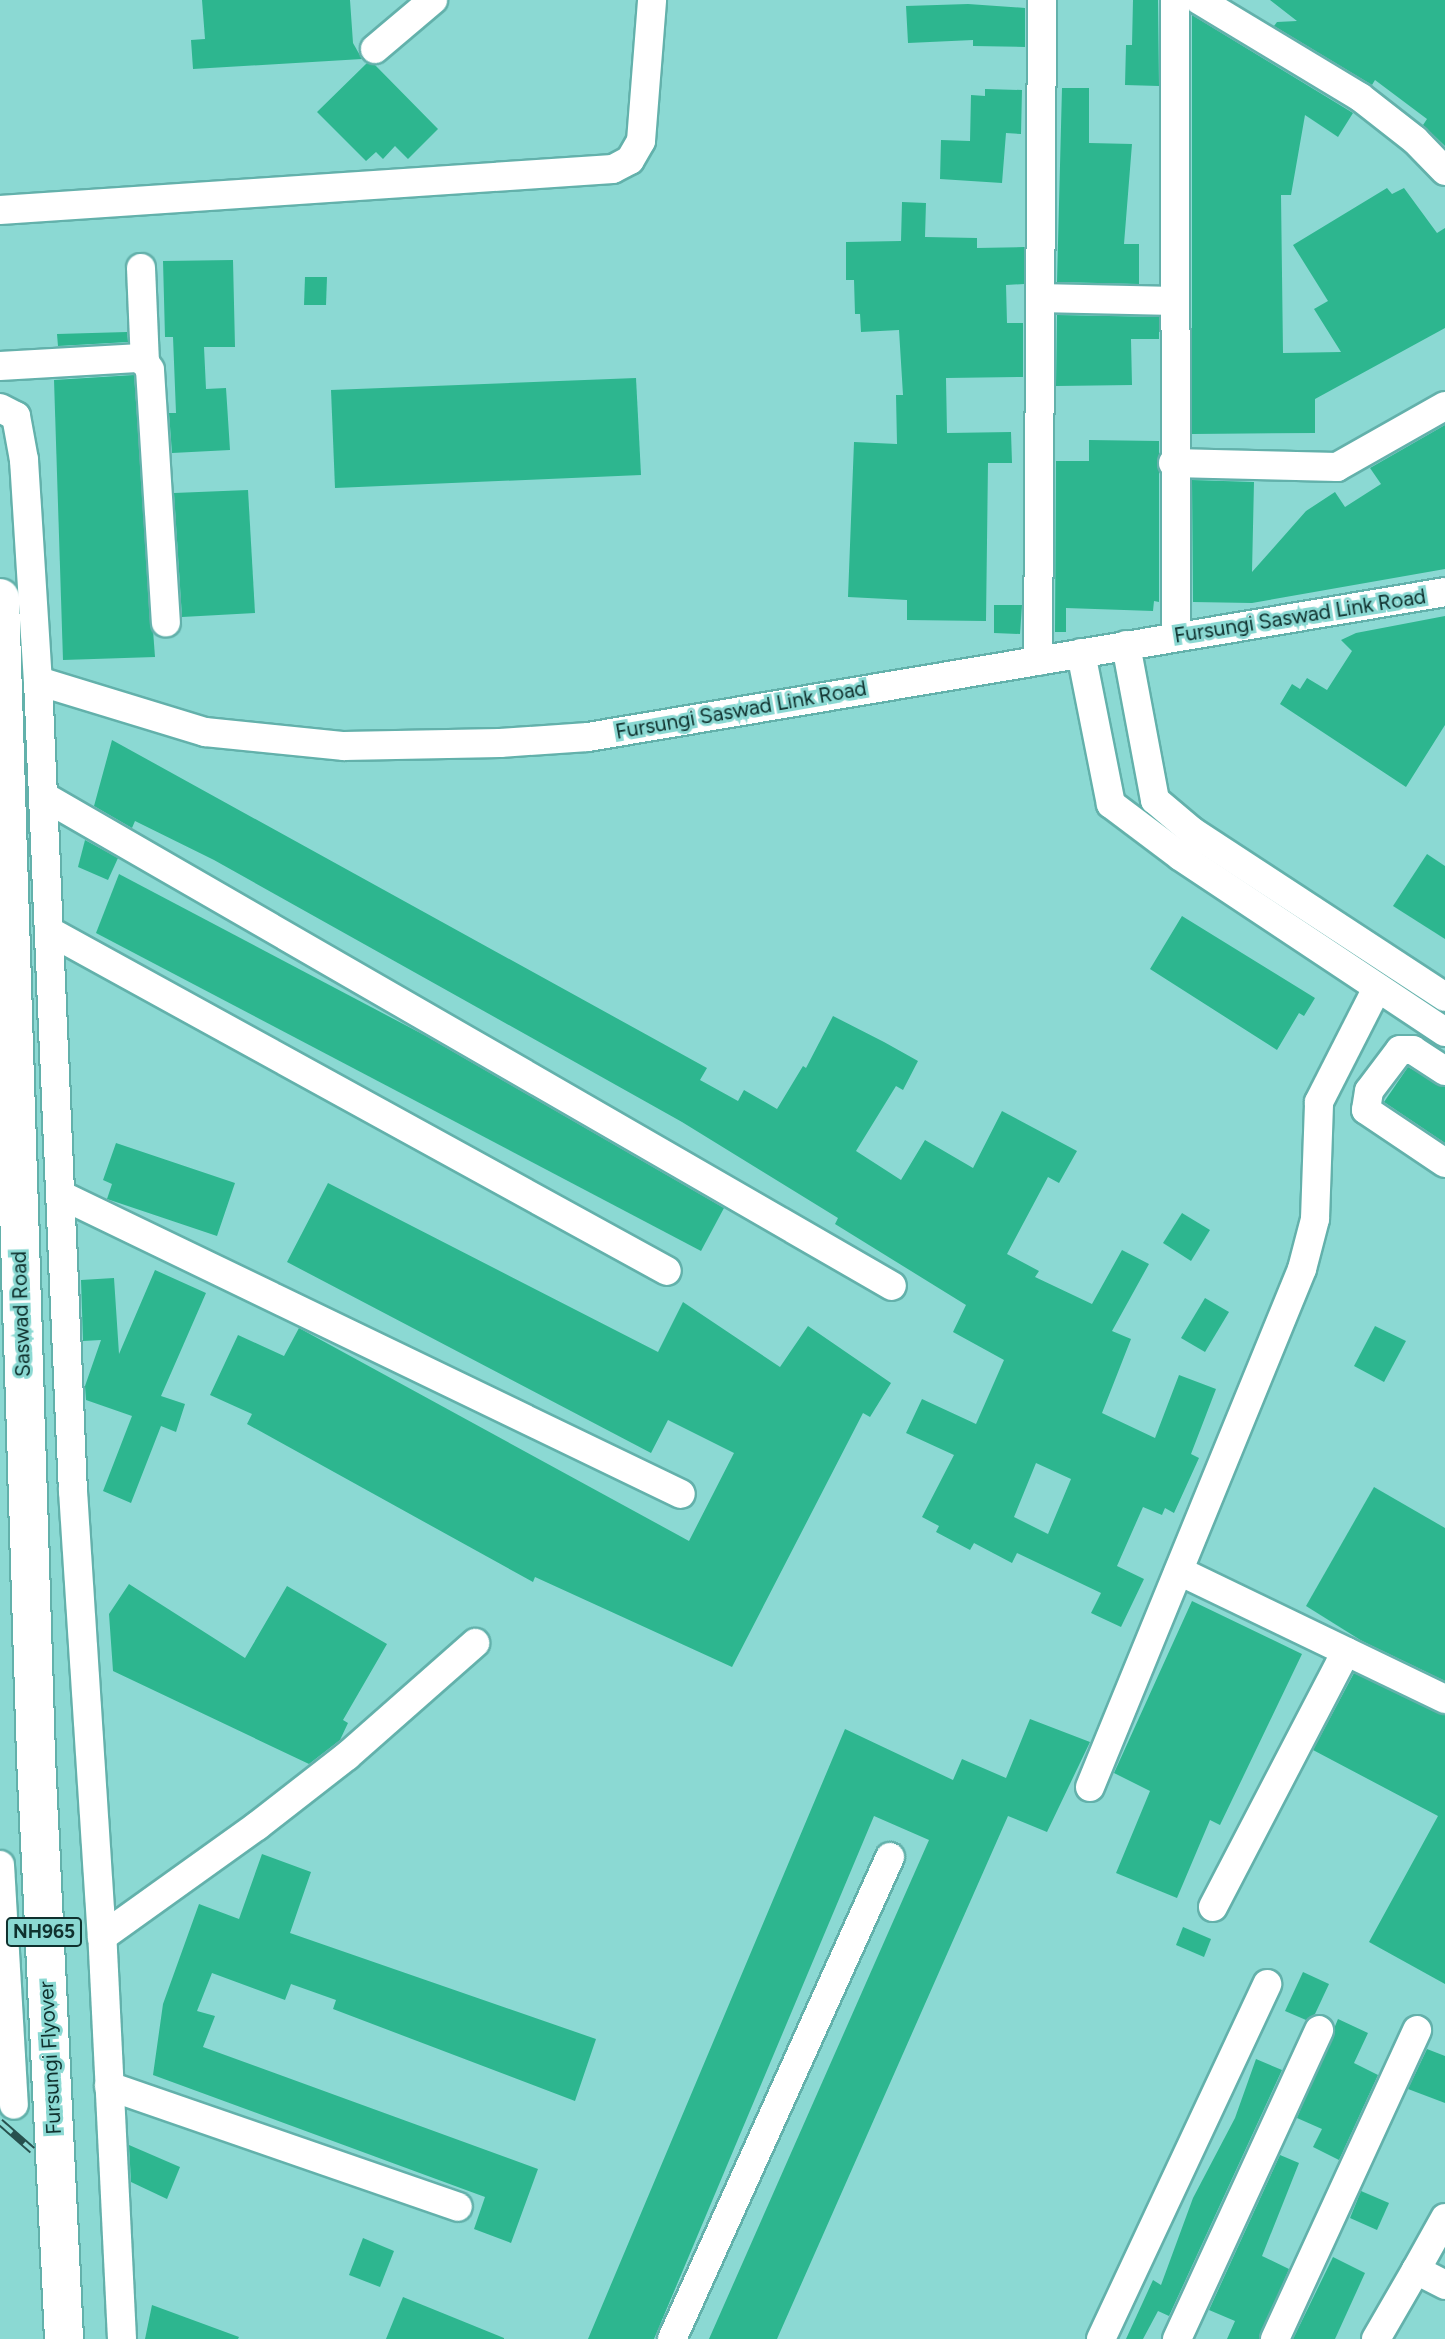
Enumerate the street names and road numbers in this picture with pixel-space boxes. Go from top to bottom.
street label: Fursungi Saswad Link Road [1172,584,1428,648]
street label: Fursungi Saswad Link Road [613,675,869,745]
street label: Saswad Road [6,1251,36,1377]
road number: NH965 [5,1916,82,1948]
street label: Fursungi Flyover [33,1981,67,2135]

